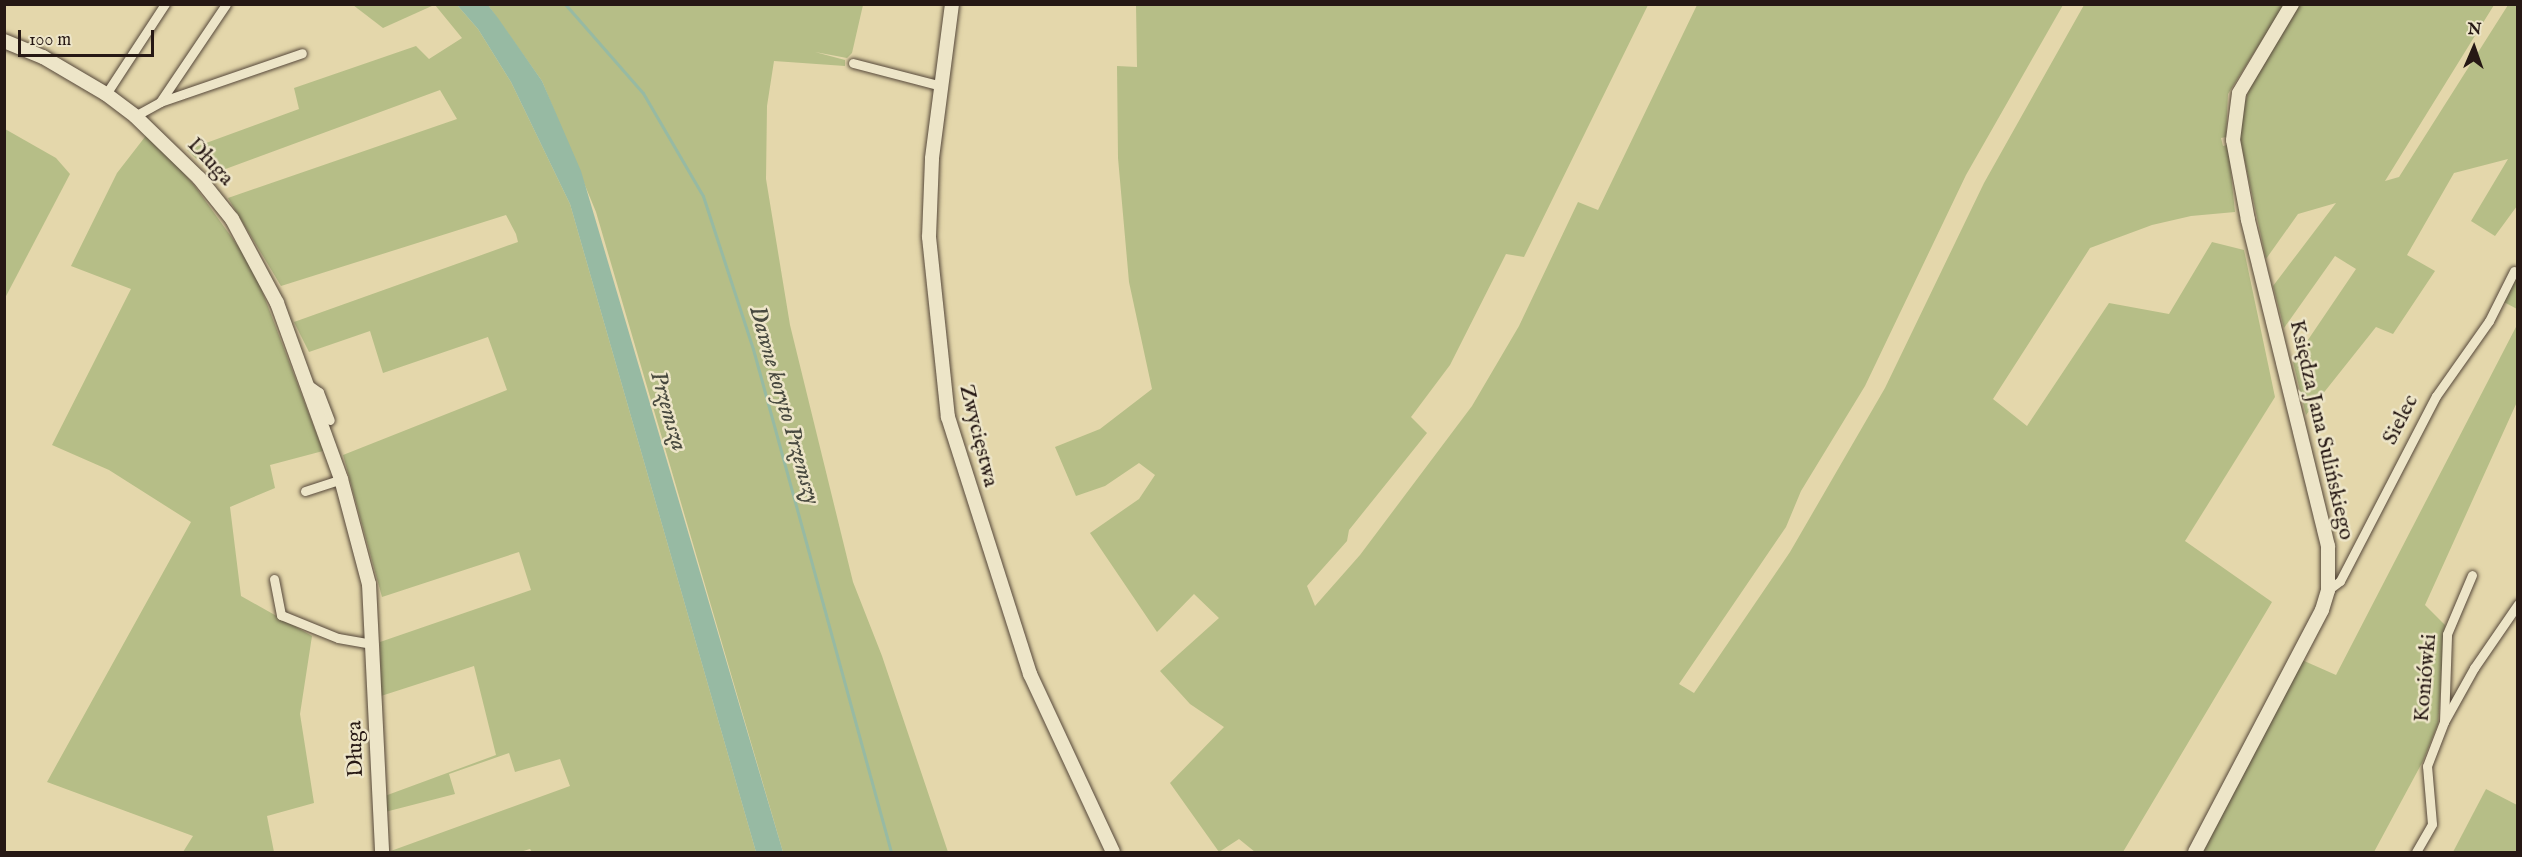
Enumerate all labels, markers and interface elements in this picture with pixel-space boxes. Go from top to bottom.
scale bar [21,18,158,56]
north arrow [2444,18,2504,78]
text: N [2467,20,2482,40]
text: 100 m [29,29,71,52]
street label: Długa [181,132,239,192]
water label: Dawne koryto Przemszy [742,302,826,508]
street label: Księdza Jana Sulińskiego [2283,317,2359,543]
water label: Przemsza [643,368,693,454]
street label: Zwycięstwa [953,382,1003,490]
street label: Sielec [2377,391,2425,449]
street label: Koniówki [2409,633,2443,723]
street label: Długa [342,720,370,778]

